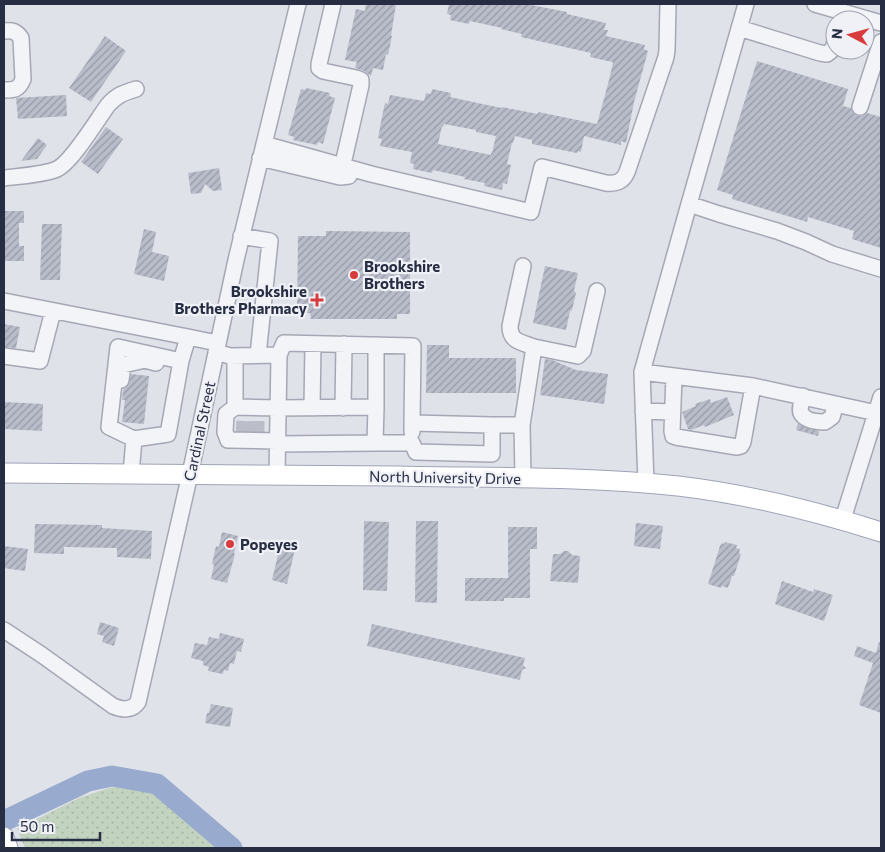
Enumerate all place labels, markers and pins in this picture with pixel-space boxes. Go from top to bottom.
place label: Brookshire Brothers [364,257,440,292]
marker: Brookshire Brothers [348,269,360,281]
place label: Brookshire Brothers Pharmacy [174,282,308,317]
marker: Brookshire Brothers Pharmacy [311,294,323,306]
place label: Popeyes [240,535,298,553]
marker: Popeyes [224,538,236,550]

